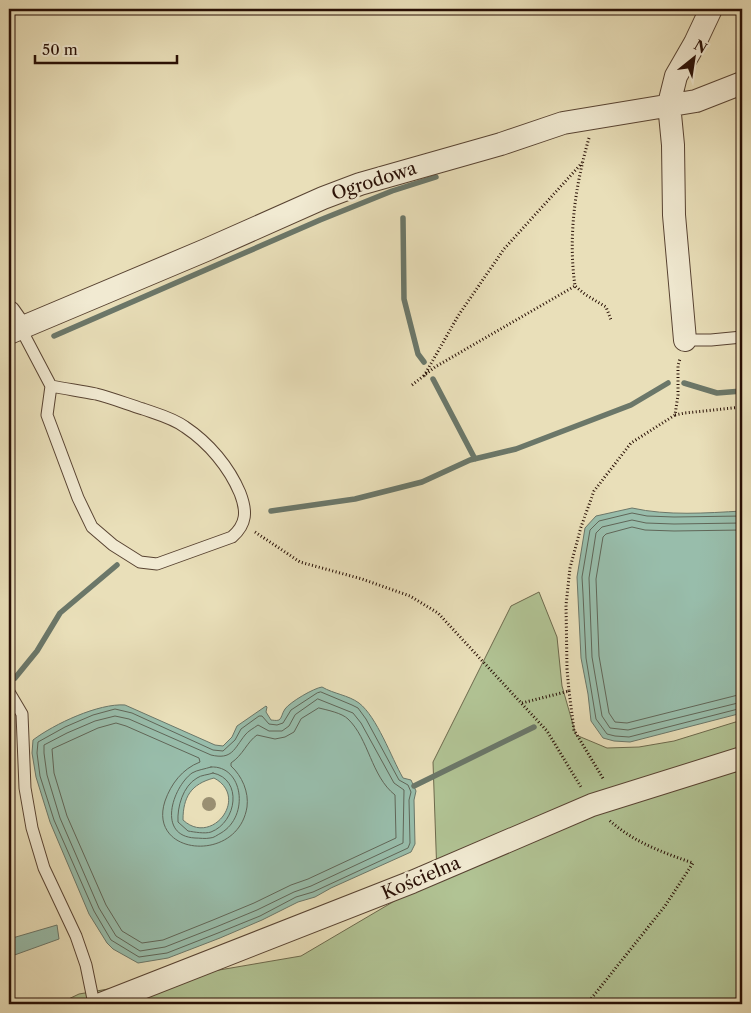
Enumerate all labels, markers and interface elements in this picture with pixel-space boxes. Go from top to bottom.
scale bar [35,32,178,64]
north arrow [668,32,718,82]
text: N [691,36,710,58]
text: 50 m [42,40,78,59]
street label: Ogrodowa [329,157,420,205]
street label: Kościelna [378,851,464,904]

